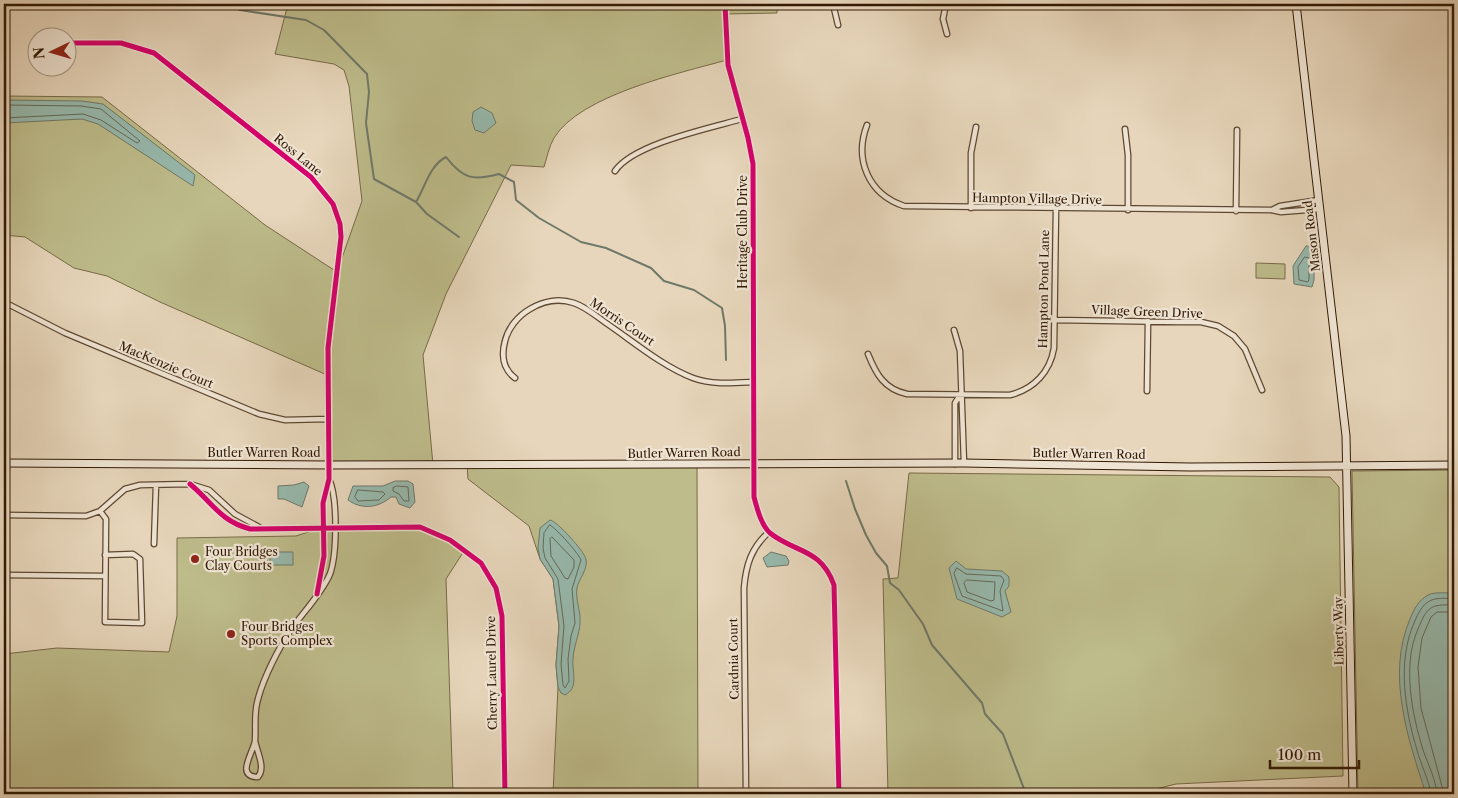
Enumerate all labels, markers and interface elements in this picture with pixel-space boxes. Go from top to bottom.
north arrow [28,28,78,78]
text: N [30,46,49,60]
street label: Ross Lane [271,130,326,179]
street label: Heritage Club Drive [735,175,750,289]
street label: Hampton Village Drive [972,190,1102,207]
street label: Mason Road [1300,199,1323,272]
street label: Hampton Pond Lane [1035,229,1052,349]
street label: Morris Court [587,294,658,349]
street label: Village Green Drive [1090,302,1203,321]
street label: MacKenzie Court [117,338,216,391]
street label: Butler Warren Road [627,444,741,461]
street label: Butler Warren Road [207,445,321,460]
street label: Butler Warren Road [1032,445,1146,462]
place label: Four Bridges Clay Courts [205,544,278,573]
marker: Four Bridges Clay Courts [189,553,201,565]
street label: Liberty Way [1330,596,1347,665]
street label: Cherry Laurel Drive [483,615,500,730]
street label: Cardnia Court [725,617,742,700]
place label: Four Bridges Sports Complex [241,619,333,648]
marker: Four Bridges Sports Complex [225,628,237,640]
scale bar [1270,738,1359,770]
text: 100 m [1278,745,1321,764]

